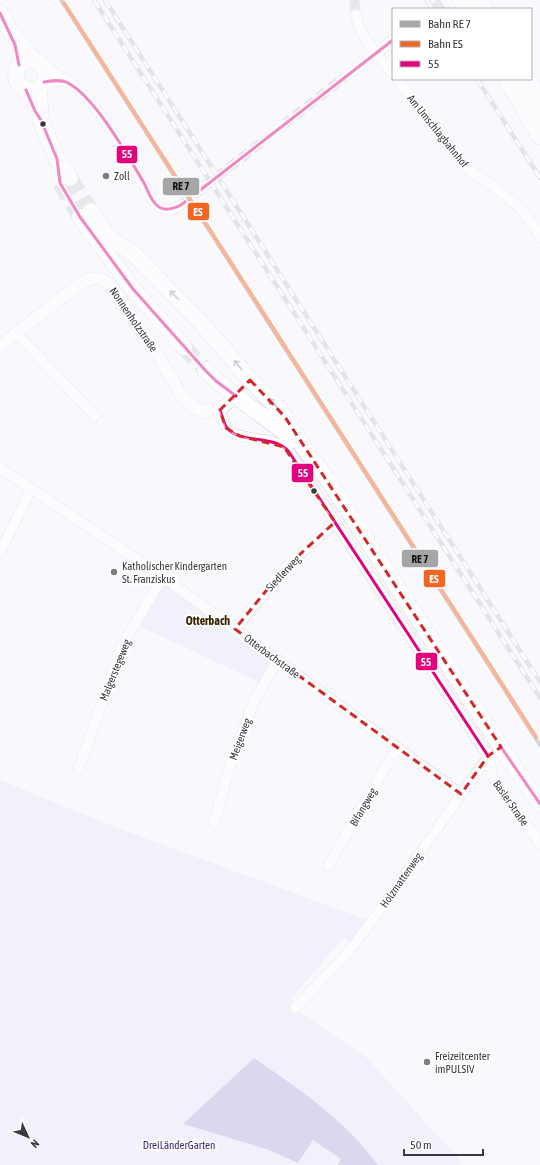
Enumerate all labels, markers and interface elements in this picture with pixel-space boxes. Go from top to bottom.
legend [392,8,532,80]
text: Bahn RE 7 [428,17,471,31]
text: Bahn ES [428,37,463,51]
text: 55 [428,57,439,71]
street label: Am Umschlagbahnhof [405,92,471,170]
unlabelled marker [38,119,48,129]
line badge: 55 [116,145,138,164]
text: 55 [122,148,132,160]
place label: Zoll [114,170,130,182]
marker: Zoll [101,171,111,181]
line badge: RE 7 [162,177,200,196]
text: RE 7 [173,180,189,192]
line badge: ES [187,202,210,221]
text: ES [193,206,203,218]
street label: Nonnenholzstraße [107,285,160,354]
one-way arrow [170,291,179,301]
one-way arrow [233,359,242,370]
one-way arrow [269,399,278,409]
line badge: 55 [291,463,314,483]
text: 55 [298,467,308,479]
unlabelled marker [309,486,319,496]
line badge: RE 7 [401,549,439,568]
street label: Siedlerweg [263,552,303,593]
text: RE 7 [412,553,428,565]
place label: Katholischer Kindergarten St. Franziskus [122,560,227,585]
marker: Katholischer Kindergarten St. Franziskus [109,567,119,577]
line badge: ES [423,569,446,588]
text: ES [429,573,439,585]
district label: Otterbach [186,614,230,628]
street label: Otterbachstraße [242,632,302,680]
street label: Malgerstegeweg [97,637,133,703]
line badge: 55 [415,652,438,671]
text: 55 [421,656,431,668]
street label: Meigerweg [227,716,253,762]
street label: Basler Straße [491,778,531,828]
street label: Bifangweg [347,786,379,828]
street label: Holzmattenweg [378,850,424,910]
place label: Freizeitcenter imPULSIV [435,1050,491,1075]
marker: Freizeitcenter imPULSIV [422,1057,432,1067]
north arrow [8,1117,48,1157]
scale bar [404,1131,483,1157]
text: N [29,1137,42,1150]
text: 50 m [410,1138,432,1152]
park label: DreiLänderGarten [143,1139,215,1151]

